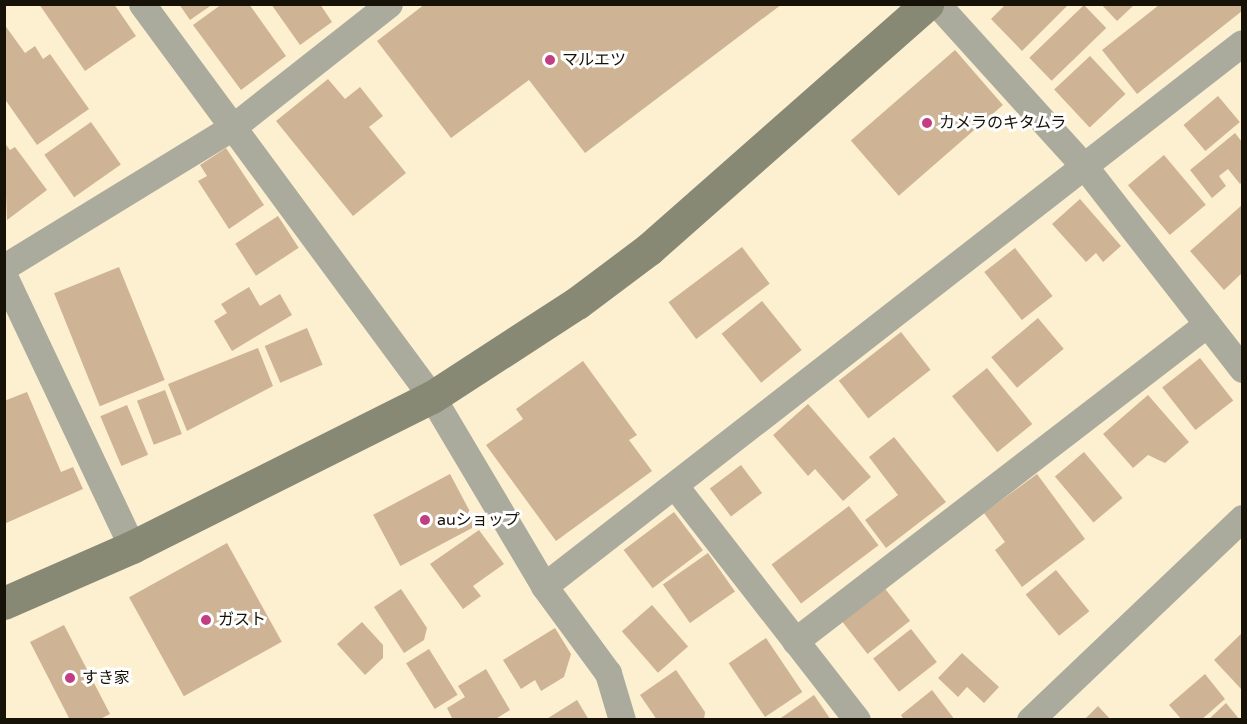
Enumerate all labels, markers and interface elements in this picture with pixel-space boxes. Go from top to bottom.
place label: マルエツ [562,50,626,70]
marker: マルエツ [543,53,557,67]
place label: カメラのキタムラ [939,113,1067,133]
marker: カメラのキタムラ [920,116,934,130]
place label: auショップ [437,510,520,530]
marker: auショップ [418,513,432,527]
place label: ガスト [218,610,266,630]
marker: ガスト [199,613,213,627]
place label: すき家 [82,668,130,688]
marker: すき家 [63,671,77,685]

